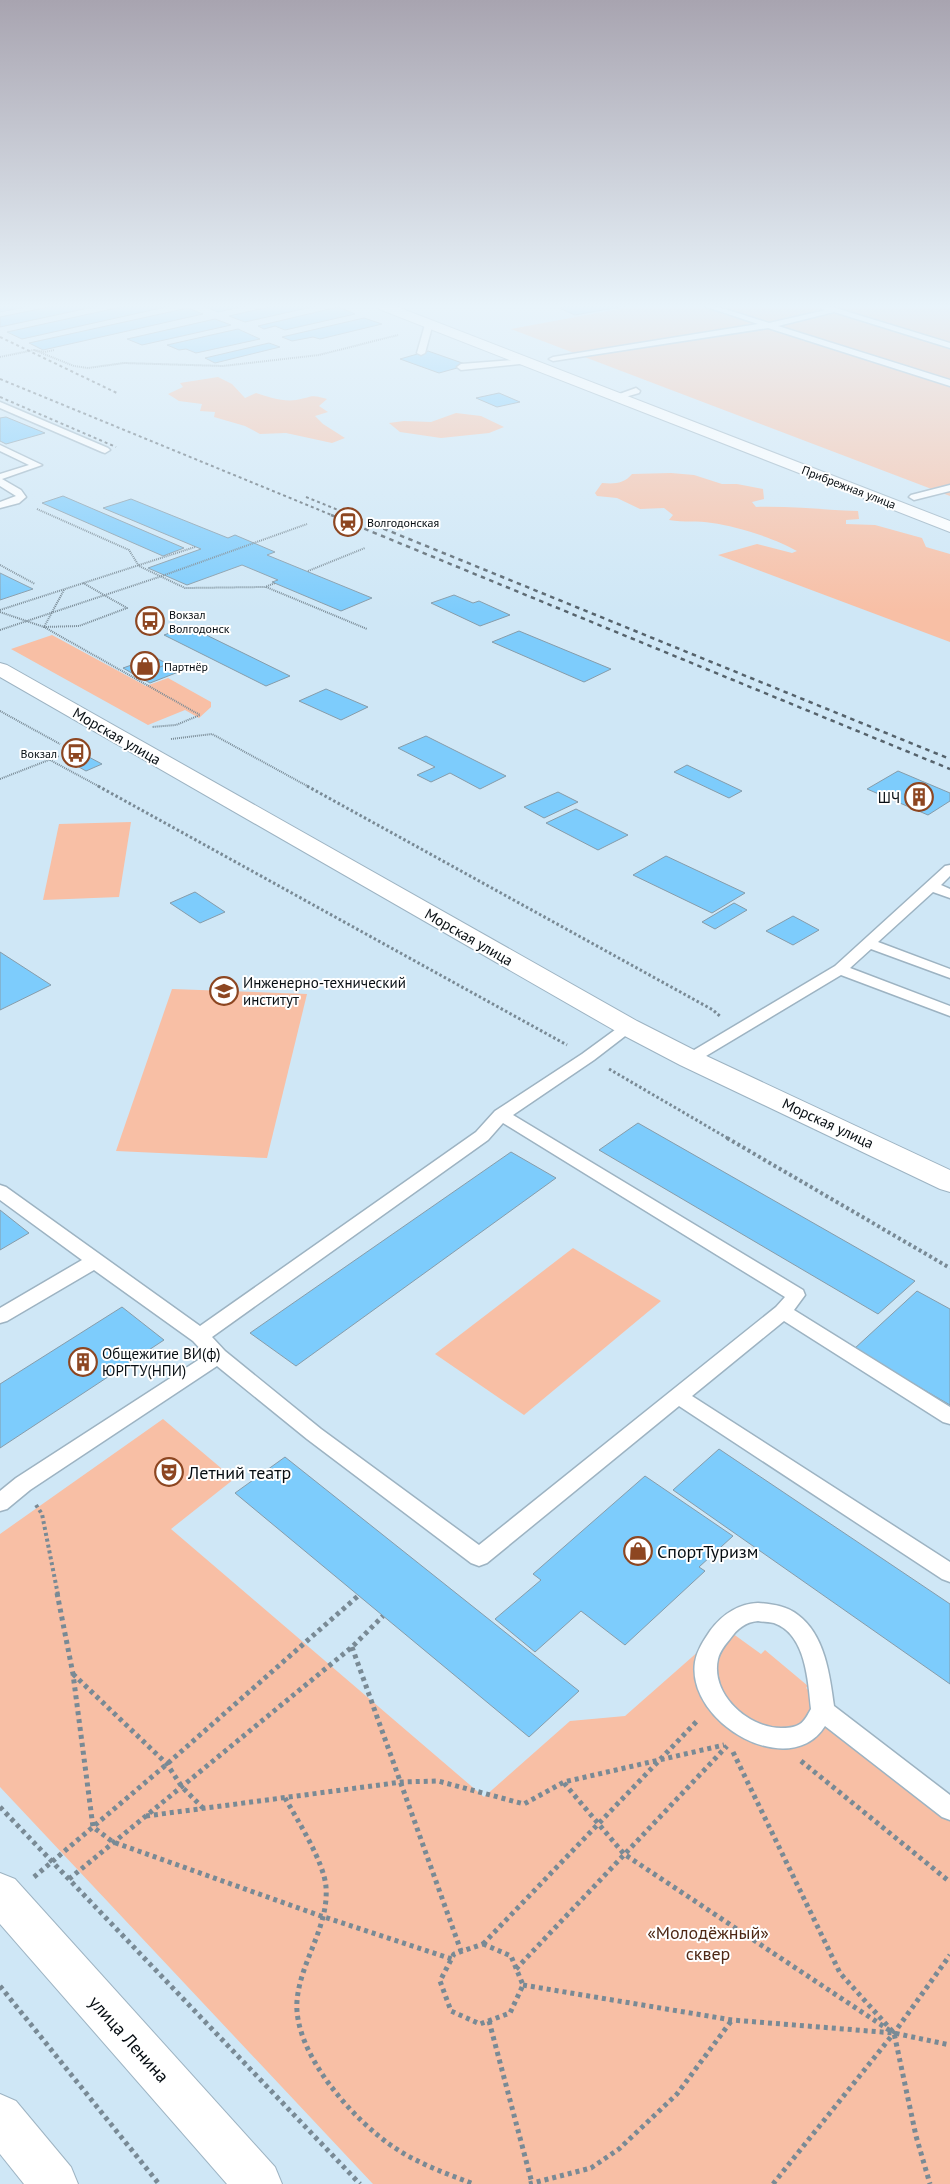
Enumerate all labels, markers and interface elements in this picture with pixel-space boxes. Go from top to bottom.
street label: Прибрежная улица [800,462,898,512]
station icon: Волгодонская [333,507,363,537]
place label: Волгодонская [367,515,439,530]
bus stop icon: Вокзал Волгодонск [135,606,165,636]
place label: Вокзал Волгодонск [169,607,230,636]
shop icon: Партнёр [130,651,160,681]
place label: Партнёр [164,659,208,674]
street label: Морская улица [70,703,164,769]
bus stop icon: Вокзал [61,738,91,768]
place label: Вокзал [21,746,57,761]
building icon: ШЧ [904,782,934,812]
place label: ШЧ [878,788,900,807]
street label: Морская улица [422,904,516,970]
place label: Инженерно-технический институт [243,973,406,1009]
school or university icon: Инженерно-технический институт [209,976,239,1006]
street label: Морская улица [779,1094,877,1152]
place label: Общежитие ВИ(ф) ЮРГТУ(НПИ) [102,1344,221,1380]
building icon: Общежитие ВИ(ф) ЮРГТУ(НПИ) [68,1347,98,1377]
theatre icon: Летний театр [154,1457,184,1487]
place label: Летний театр [187,1461,291,1484]
shop icon: СпортТуризм [623,1536,653,1566]
place label: СпортТуризм [657,1540,758,1563]
park label: «Молодёжный» сквер [647,1921,769,1965]
street label: улица Ленина [84,1991,174,2087]

